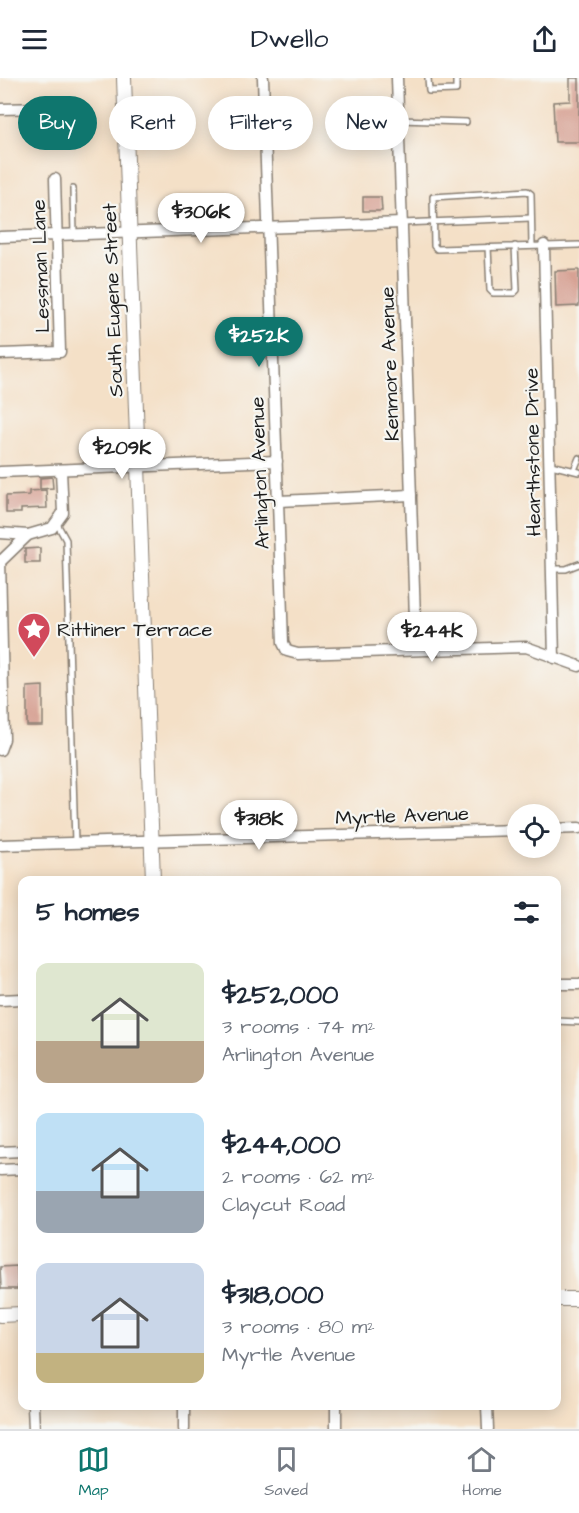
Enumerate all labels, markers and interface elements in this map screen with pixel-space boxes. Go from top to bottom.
text: Dwello [251,20,328,58]
icon: menu [18,23,51,56]
icon: share [528,23,561,56]
chip: Buy [18,96,97,150]
chip: Rent [109,96,196,150]
chip: Filters [208,96,313,150]
chip: New [325,96,409,150]
pin: $306K [159,193,243,244]
text: $306K [172,198,230,226]
street label: Lessman Lane [25,199,57,333]
street label: South Eugene Street [96,203,131,397]
street label: Kenmore Avenue [373,286,407,442]
pin: $252K [217,317,301,368]
text: $252K [229,322,289,350]
street label: Hearthstone Drive [518,367,548,536]
street label: Arlington Avenue [243,396,278,550]
pin: $209K [80,429,164,480]
text: $209K [93,434,151,462]
place icon: Rittiner Terrace [16,611,52,658]
pin: $244K [390,612,474,663]
place label: Rittiner Terrace [57,616,213,644]
text: $244K [401,617,463,645]
pin: $318K [217,800,301,851]
street label: Myrtle Avenue [335,800,469,833]
map controls [507,804,561,858]
button: locate [507,804,561,858]
text: $318K [235,805,283,833]
text: 5 homes [36,894,140,930]
icon: filters [510,896,543,929]
text: $252,000 [222,977,338,1013]
icon: home [84,987,156,1059]
text: 3 rooms · 74 m² [222,1013,375,1041]
text: Arlington Avenue [222,1041,375,1069]
text: $244,000 [222,1127,341,1163]
icon: home [84,1137,156,1209]
text: 2 rooms · 62 m² [222,1163,374,1191]
text: Claycut Road [222,1191,345,1219]
text: $318,000 [222,1277,324,1313]
icon: home [84,1287,156,1359]
text: 3 rooms · 80 m² [222,1313,375,1341]
text: Myrtle Avenue [222,1341,356,1369]
tab: Map [77,1443,110,1501]
tab: Saved [264,1443,308,1501]
tab: Home [462,1443,502,1501]

